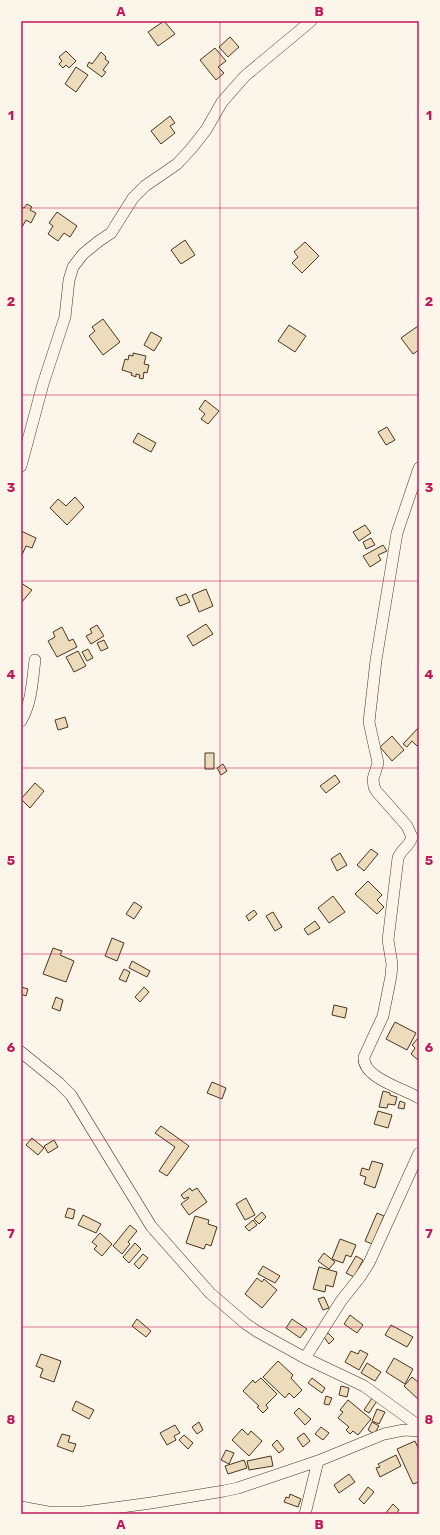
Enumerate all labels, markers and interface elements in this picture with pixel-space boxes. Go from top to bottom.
text: A [116,4,126,19]
text: B [314,4,324,19]
text: 1 [8,108,14,123]
text: 1 [426,108,432,123]
text: 2 [7,294,15,309]
text: 2 [425,294,433,309]
text: 3 [7,480,16,495]
text: 3 [425,480,434,495]
text: 4 [7,667,16,682]
text: 4 [425,667,434,682]
text: 5 [7,853,15,868]
text: 5 [425,853,433,868]
text: 6 [7,1040,16,1055]
text: 6 [425,1040,434,1055]
text: 7 [7,1226,15,1241]
text: 7 [425,1226,433,1241]
text: 8 [7,1412,16,1427]
text: 8 [425,1412,434,1427]
text: A [116,1517,126,1532]
text: B [314,1517,324,1532]

